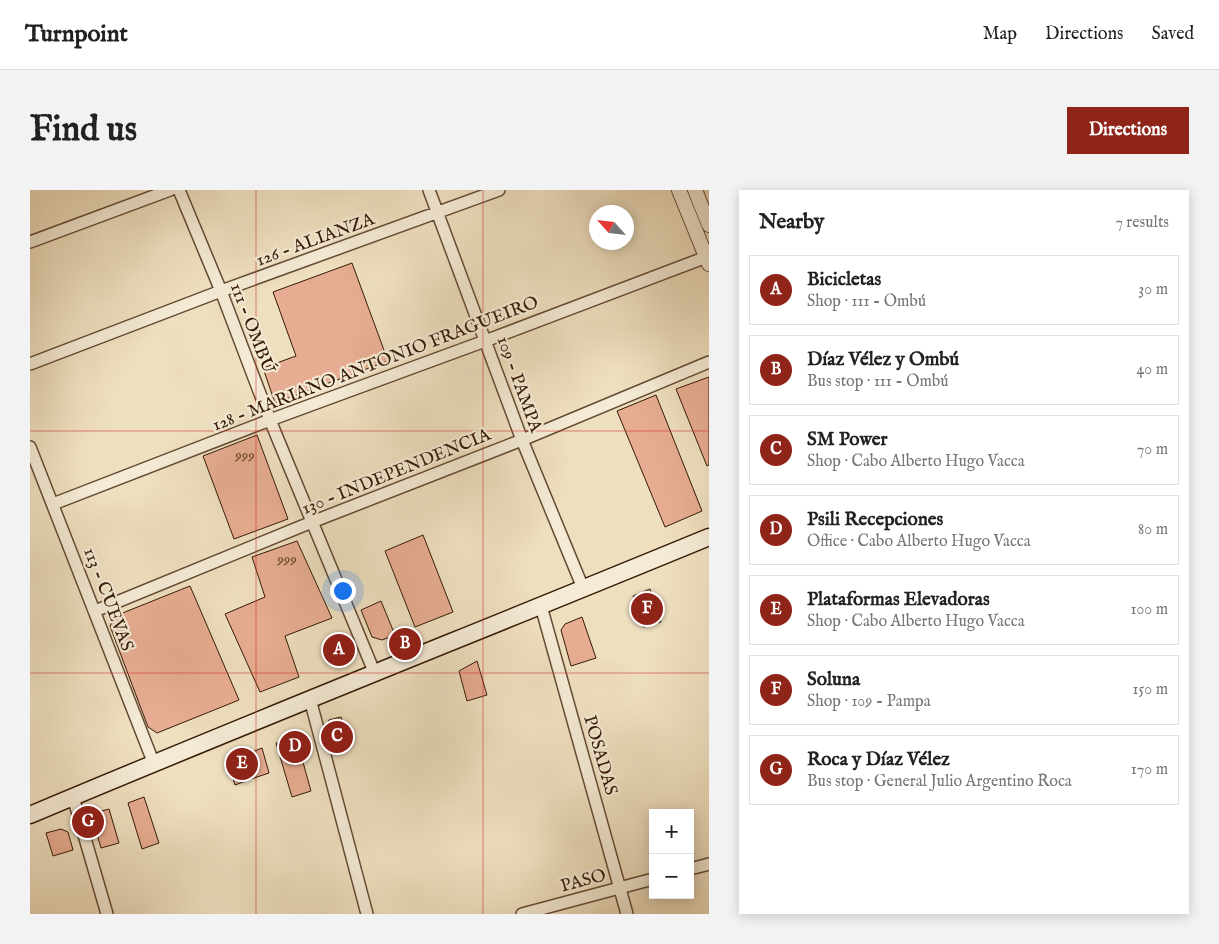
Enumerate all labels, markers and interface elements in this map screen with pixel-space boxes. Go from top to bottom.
text: Turnpoint [25,19,128,50]
text: Map [983,23,1017,46]
text: Directions [1045,23,1123,46]
text: Saved [1151,23,1194,46]
button: Directions [1067,107,1189,154]
text: Find us [30,108,137,153]
north arrow [589,205,634,250]
street label: 126 - ALIANZA [253,208,379,272]
text: Nearby [759,209,824,236]
text: 7 results [1115,213,1169,233]
text: Bicicletas [807,268,881,292]
street label: 111 - OMBÚ [224,280,281,378]
text: A [771,280,781,300]
text: 30 m [1138,280,1168,300]
street label: 128 - MARIANO ANTONIO FRAGUEIRO [209,291,542,437]
text: Shop · 111 - Ombú [807,292,926,312]
street label: 109 - PAMPA [491,333,547,437]
text: Díaz Vélez y Ombú [807,348,959,372]
text: B [771,360,781,380]
text: 40 m [1136,360,1168,380]
text: Bus stop · 111 - Ombú [807,372,949,392]
street label: 130 - INDEPENDENCIA [299,424,495,521]
text: SM Power [807,428,888,452]
text: C [770,440,782,460]
text: 70 m [1137,440,1168,460]
house number: 999 [234,446,255,465]
text: Shop · Cabo Alberto Hugo Vacca [807,452,1025,472]
text: Psili Recepciones [807,508,943,532]
text: D [770,520,782,540]
text: 80 m [1138,520,1168,540]
text: Office · Cabo Alberto Hugo Vacca [807,532,1031,552]
street label: 113 - CUEVAS [77,544,138,655]
house number: 999 [276,550,297,569]
your location [330,578,356,604]
text: Plataformas Elevadoras [807,588,990,612]
pin: F [631,590,663,628]
text: E [770,600,782,620]
text: 100 m [1131,600,1168,620]
text: Shop · Cabo Alberto Hugo Vacca [807,612,1025,632]
pin: B [389,625,421,663]
pin: A [323,631,355,669]
text: Soluna [807,668,860,692]
text: F [771,680,781,700]
text: 150 m [1133,680,1168,700]
text: Shop · 109 - Pampa [807,692,931,712]
street label: POSADAS [577,713,622,798]
pin: C [321,718,353,756]
pin: D [279,728,311,766]
pin: E [226,745,258,783]
text: Roca y Díaz Vélez [807,748,950,772]
text: G [770,760,782,780]
text: 170 m [1131,760,1168,780]
text: Bus stop · General Julio Argentino Roca [807,772,1072,792]
pin: G [72,803,104,841]
map controls [649,809,694,899]
button: + [649,809,694,854]
button: − [649,854,694,899]
street label: PASO [558,864,609,899]

